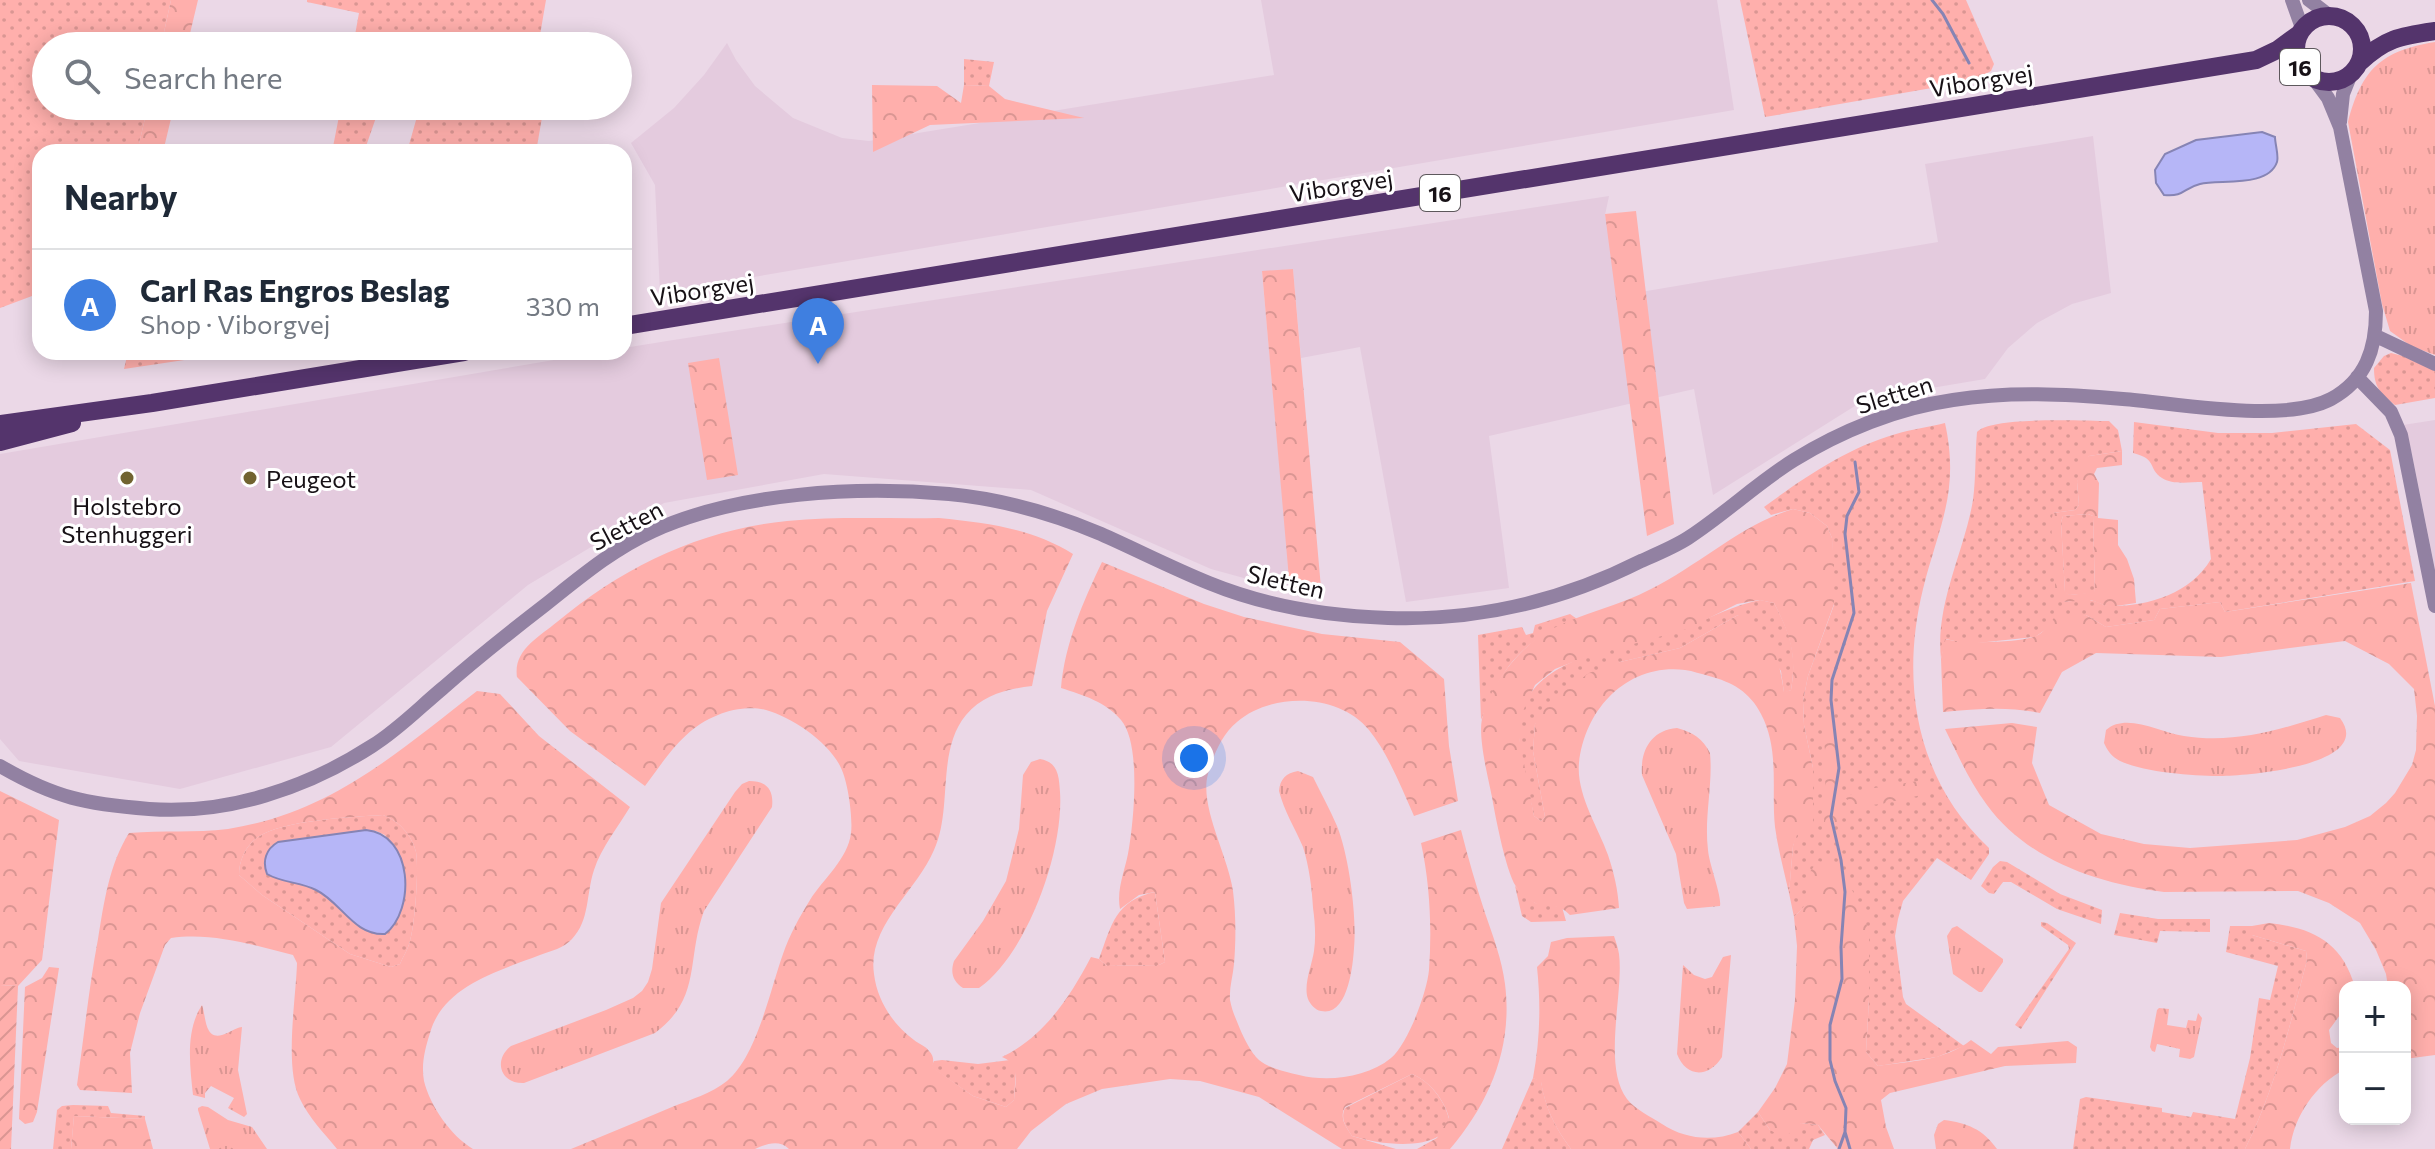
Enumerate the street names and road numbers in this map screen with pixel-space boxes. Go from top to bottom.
road number: 16 [2280,49,2320,85]
street label: Viborgvej [1927,58,2035,102]
street label: Viborgvej [1287,163,1395,207]
road number: 16 [1420,175,1460,211]
street label: Viborgvej [648,267,756,311]
street label: Sletten [1852,369,1936,419]
street label: Sletten [585,494,667,556]
street label: Sletten [1244,558,1328,604]

